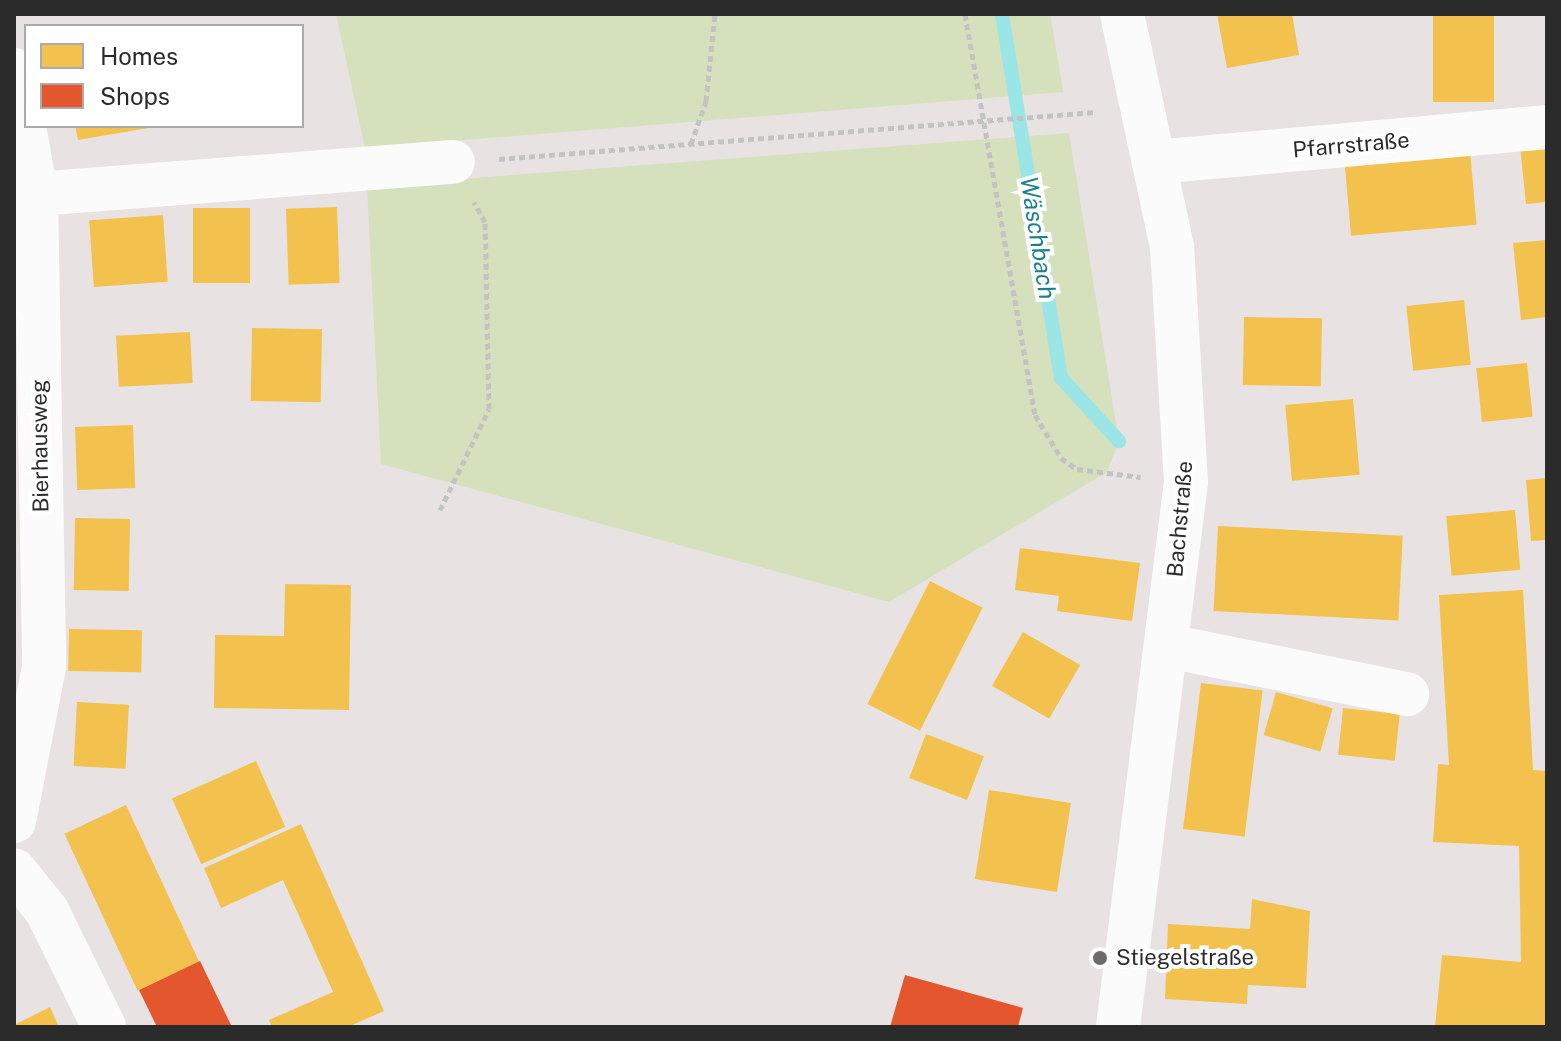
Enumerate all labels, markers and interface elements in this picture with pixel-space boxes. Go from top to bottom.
legend [24,24,304,128]
text: Homes [100,42,178,70]
text: Shops [100,82,170,110]
street label: Pfarrstraße [1291,127,1411,163]
water label: Wäschbach [1014,175,1062,301]
street label: Bierhausweg [26,379,54,513]
street label: Bachstraße [1162,460,1198,578]
place label: Stiegelstraße [1116,945,1254,971]
marker: Stiegelstraße [1091,949,1109,967]

